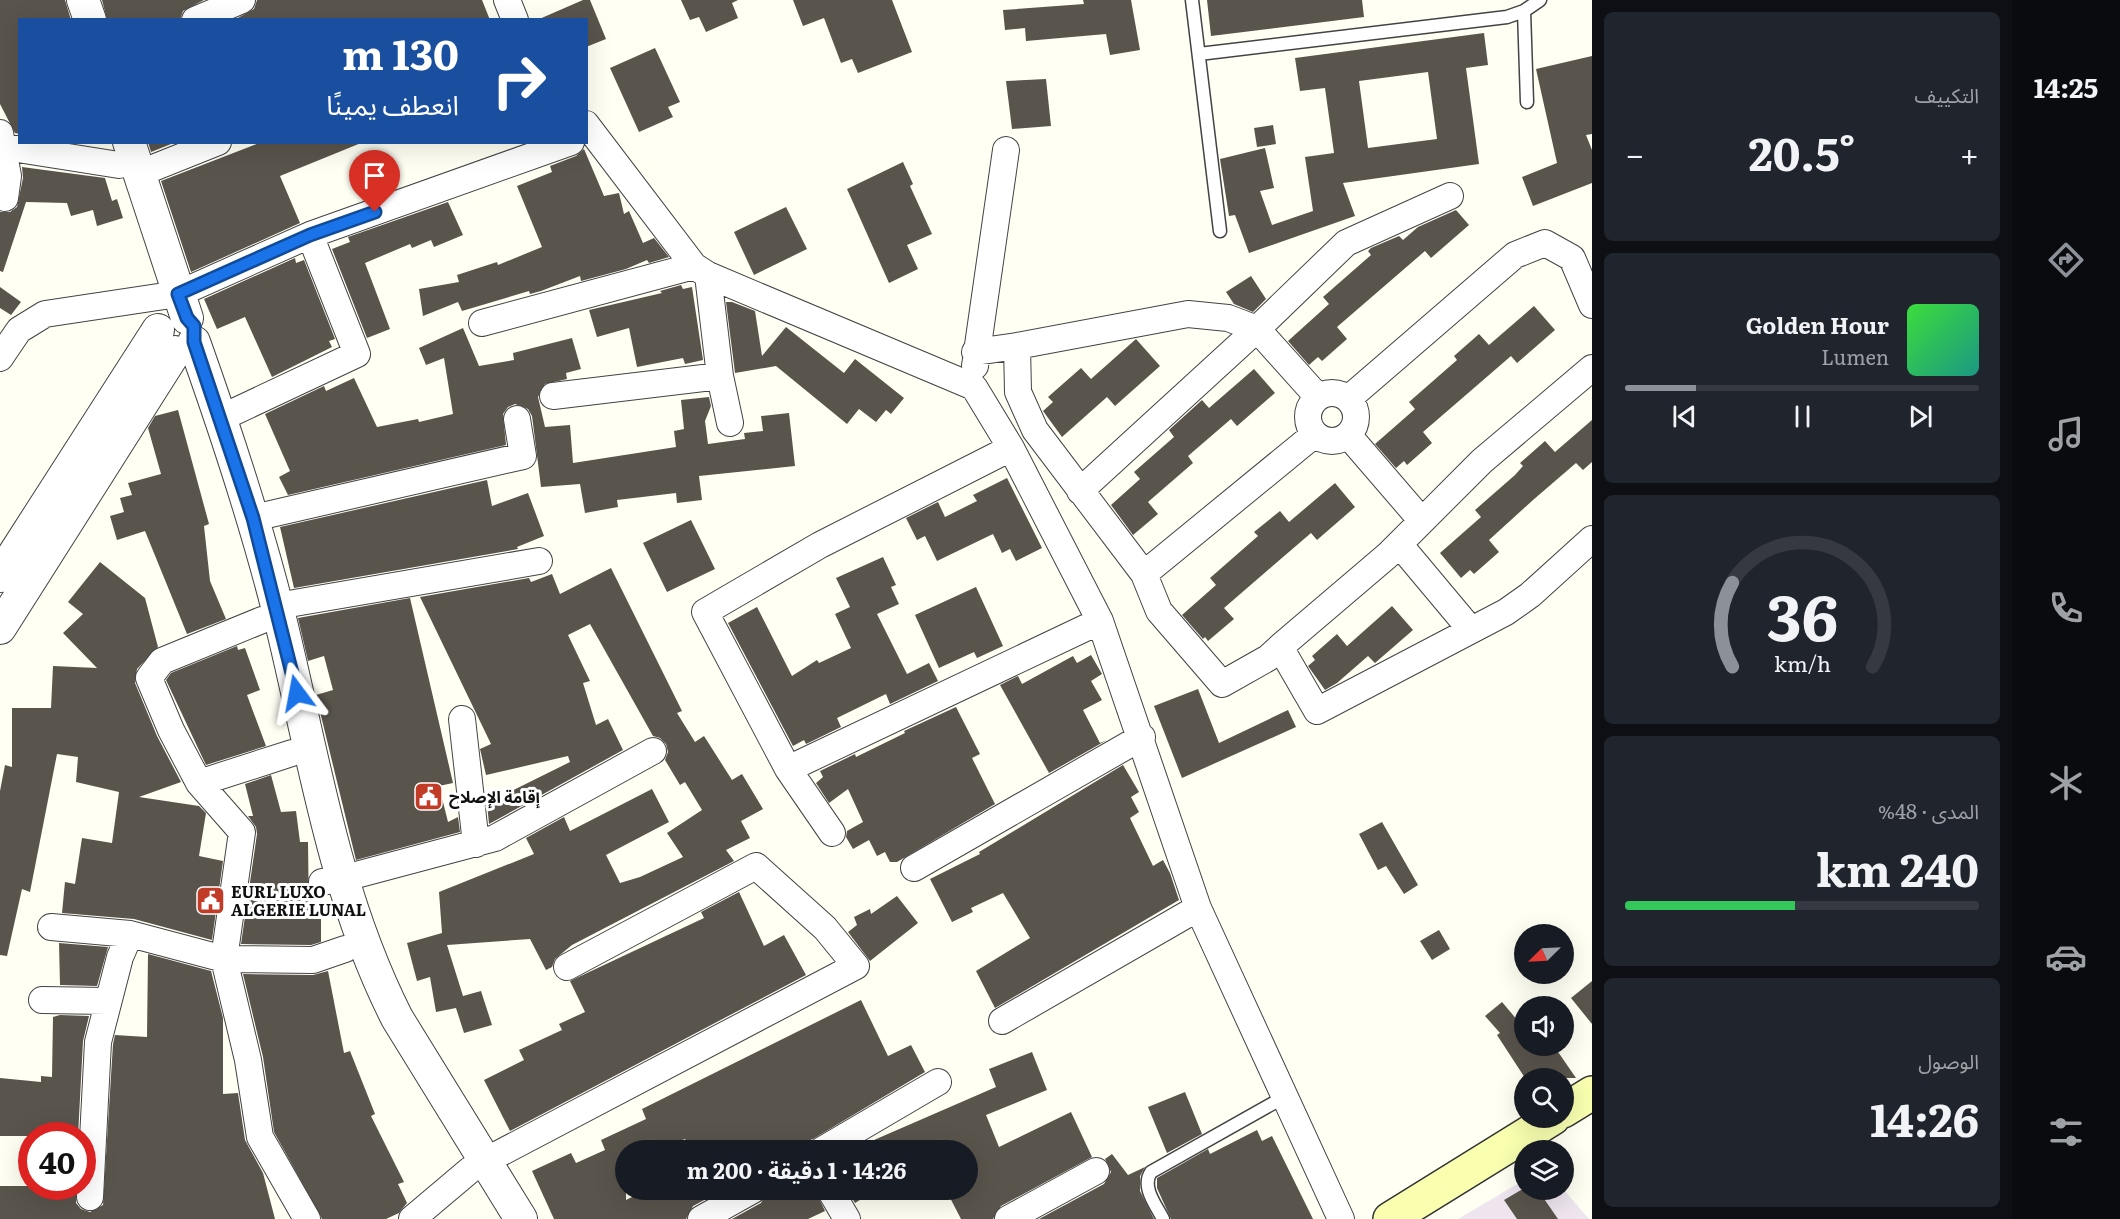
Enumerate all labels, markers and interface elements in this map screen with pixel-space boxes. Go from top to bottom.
text: 130 m [342,21,459,83]
icon: right [480,42,558,120]
text: 14:25 [2034,66,2098,106]
text: التكييف [1915,79,1979,109]
text: انعطف يمينًا [326,83,459,123]
text: 20.5° [1748,118,1856,185]
text: − [1625,128,1644,177]
text: + [1960,128,1979,177]
pin [349,150,400,212]
icon: arrive [358,159,391,192]
icon: directions [2045,239,2087,281]
text: Golden Hour [1746,308,1889,341]
text: Lumen [1821,341,1889,371]
icon: previous [1668,400,1701,433]
icon: pause [1786,400,1819,433]
icon: next [1904,400,1937,433]
icon: music [2045,413,2087,455]
text: 36 [1766,568,1838,660]
icon: phone [2045,587,2087,629]
text: km/h [1773,647,1831,679]
position arrow [265,661,329,725]
icon: climate [2045,762,2087,804]
public building icon: إقامة الإصلاح [412,780,444,812]
place label: إقامة الإصلاح [449,784,540,809]
text: المدى · 48% [1878,795,1979,825]
text: 240 km [1816,834,1979,901]
place label: EURL LUXO ALGERIE LUNAL [231,879,366,921]
public building icon: EURL LUXO ALGERIE LUNAL [194,884,226,916]
north arrow [1514,924,1574,984]
map controls [1514,924,1574,1200]
icon: car [2045,936,2087,978]
button: sound [1514,996,1574,1056]
text: الوصول [1918,1045,1979,1075]
button: search [1514,1068,1574,1128]
text: 14:26 [1870,1084,1979,1151]
icon: filters [2045,1111,2087,1153]
speed limit sign: 40 [18,1122,96,1200]
button: layers [1514,1140,1574,1200]
text: 14:26 · 1 دقيقة · 200 m [687,1153,906,1186]

